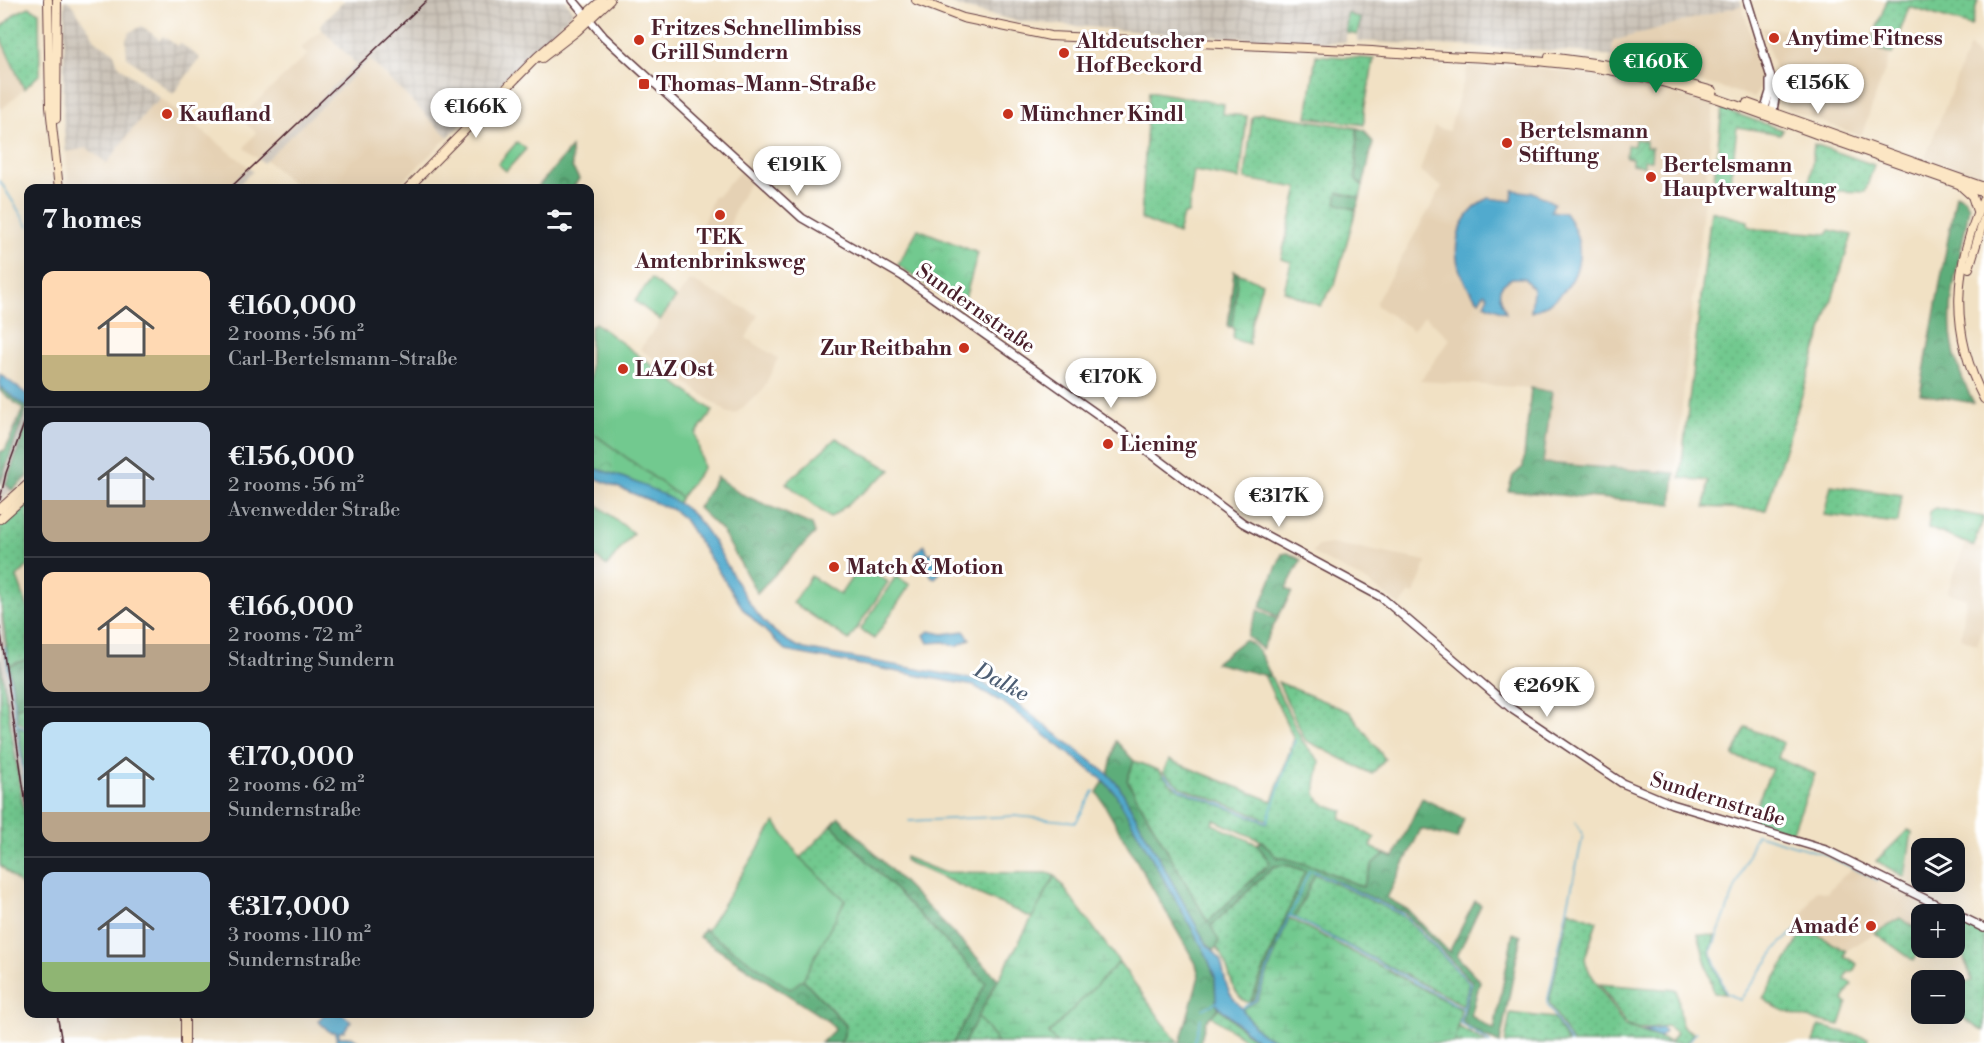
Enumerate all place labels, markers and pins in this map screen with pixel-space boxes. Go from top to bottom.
place label: Fritzes Schnellimbiss Grill Sundern [651,16,861,66]
place label: Anytime Fitness [1785,26,1943,52]
place label: Altdeutscher Hof Beckord [1075,29,1205,79]
marker: Anytime Fitness [1767,31,1781,45]
marker: Fritzes Schnellimbiss Grill Sundern [632,33,646,47]
pin: €160K [1614,43,1698,94]
marker: Altdeutscher Hof Beckord [1057,46,1071,60]
pin: €156K [1776,64,1860,115]
place label: Thomas-Mann-Straße [656,72,876,98]
marker: Thomas-Mann-Straße [637,77,651,91]
pin: €166K [434,88,518,139]
place label: Kaufland [179,102,272,128]
place label: Münchner Kindl [1020,102,1184,128]
marker: Kaufland [160,107,174,121]
marker: Münchner Kindl [1001,107,1015,121]
place label: Bertelsmann Stiftung [1519,119,1648,169]
marker: Bertelsmann Stiftung [1500,136,1514,150]
pin: €191K [755,146,839,197]
place label: Bertelsmann Hauptverwaltung [1663,153,1837,203]
marker: Bertelsmann Hauptverwaltung [1644,170,1658,184]
marker: TEK Amtenbrinksweg [713,208,727,222]
place label: TEK Amtenbrinksweg [634,225,806,275]
place label: Zur Reitbahn [820,336,952,362]
marker: Zur Reitbahn [957,341,971,355]
place label: LAZ Ost [635,357,714,383]
pin: €170K [1069,358,1153,409]
marker: LAZ Ost [616,362,630,376]
place label: Liening [1120,432,1198,458]
marker: Liening [1101,437,1115,451]
pin: €317K [1237,477,1321,528]
place label: Match & Motion [846,555,1003,581]
marker: Match & Motion [827,560,841,574]
pin: €269K [1505,667,1589,718]
place label: Amadé [1788,914,1859,940]
marker: Amadé [1864,919,1878,933]

